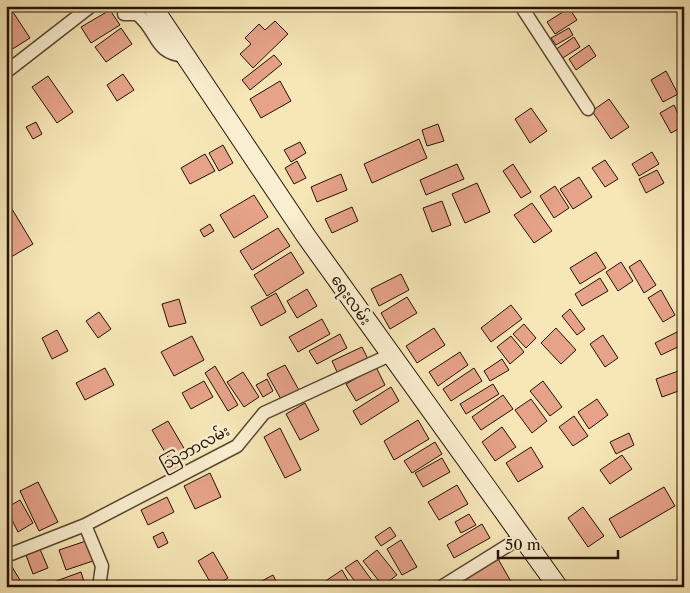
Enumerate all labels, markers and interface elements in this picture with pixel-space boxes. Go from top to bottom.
street label: ရေးလမ်း [325,271,376,330]
street label: သြဘာလမ်း [157,421,234,477]
scale bar [498,528,618,560]
text: 50 m [505,535,541,554]

